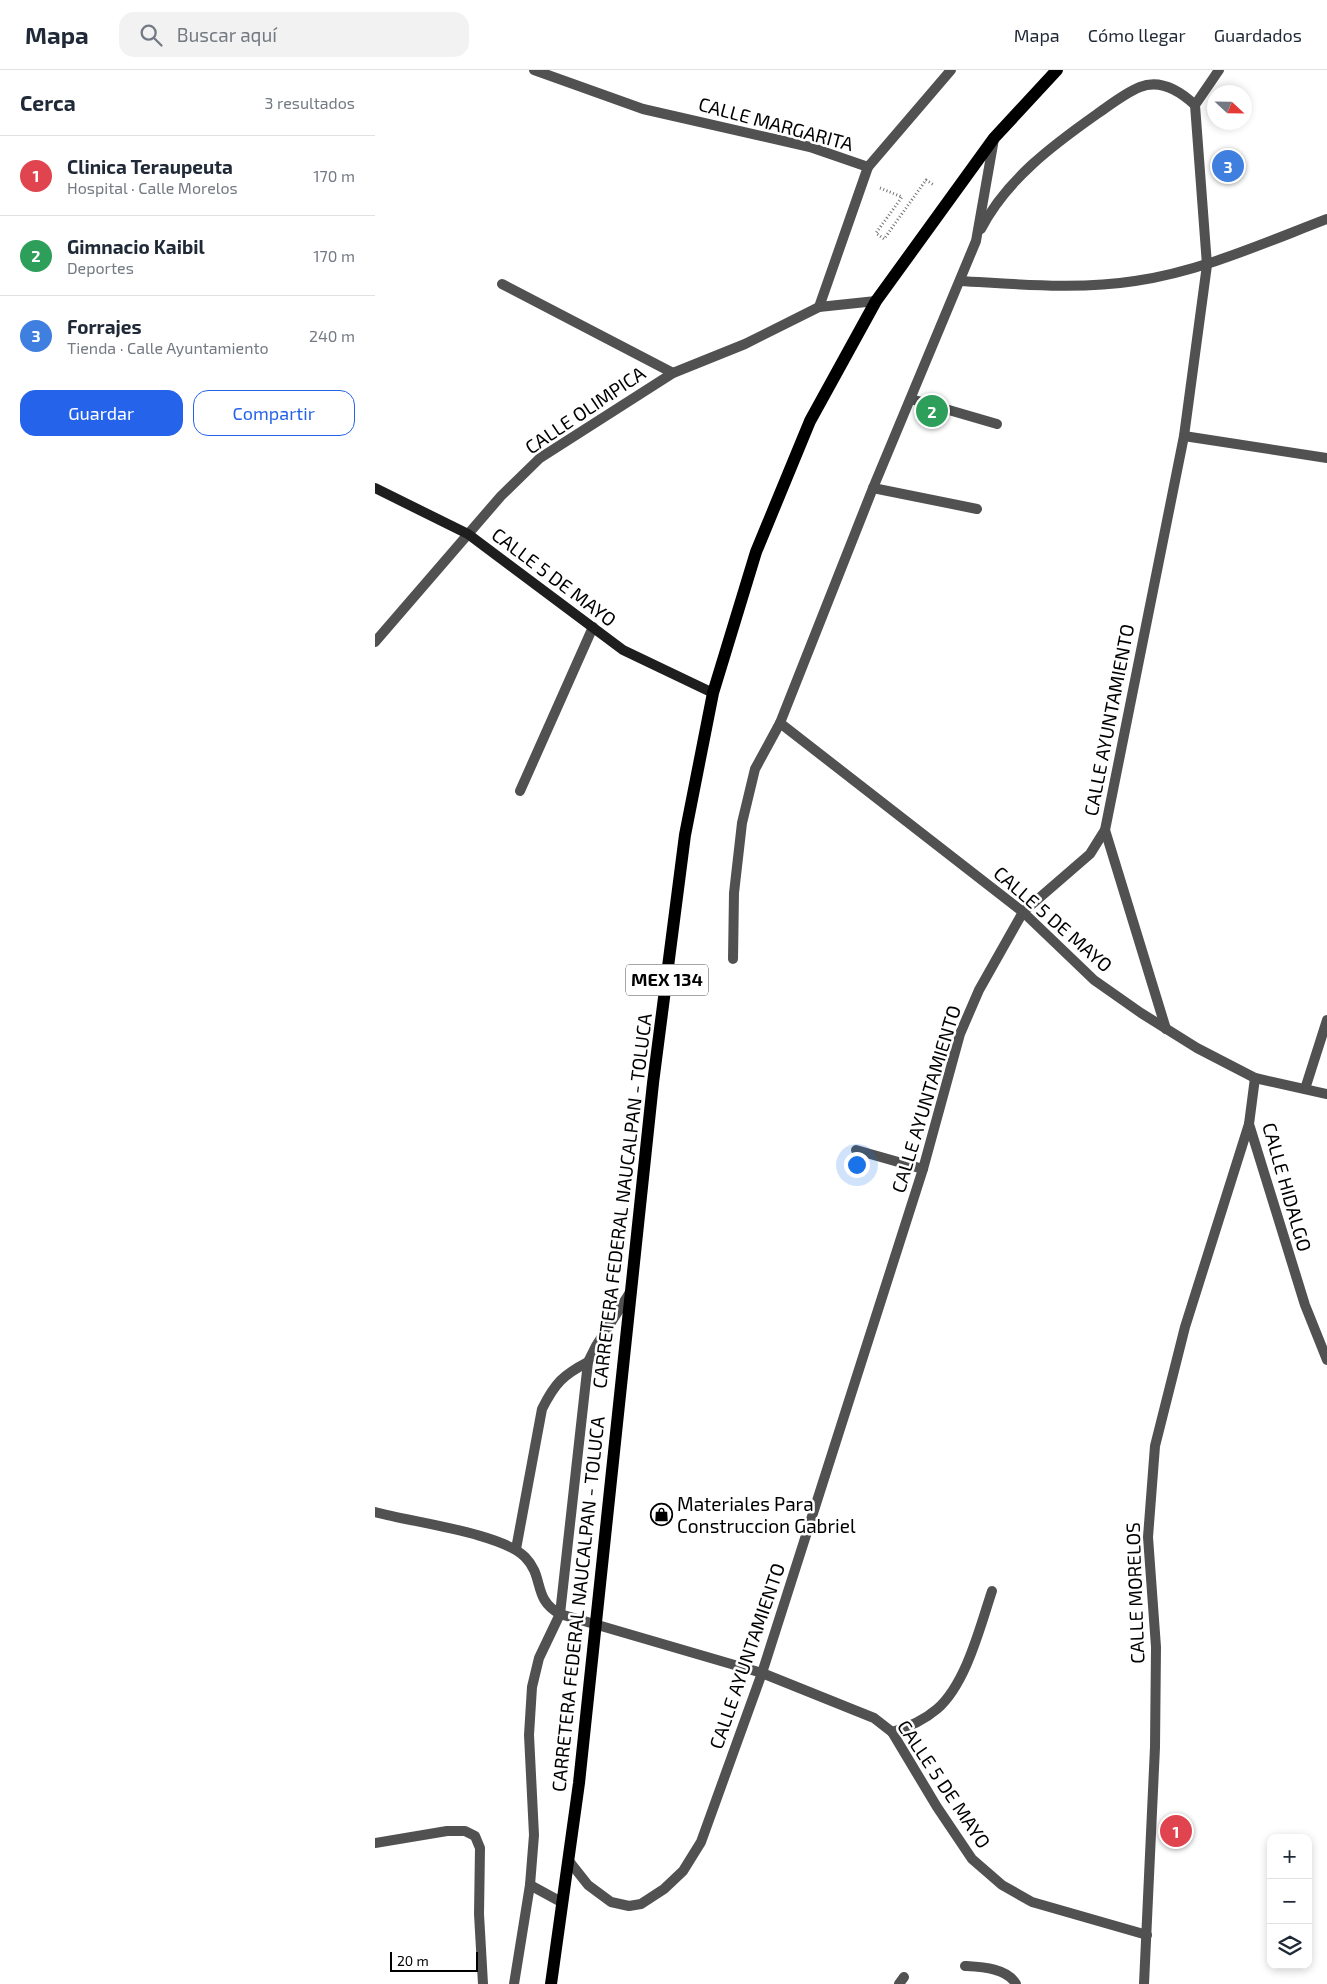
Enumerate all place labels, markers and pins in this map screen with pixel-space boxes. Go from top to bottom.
pin: 3 [1212,147,1244,185]
pin: 2 [916,392,948,430]
place label: Materiales Para Construccion Gabriel [677,1492,856,1537]
shop icon: Materiales Para Construccion Gabriel [649,1503,673,1527]
pin: 1 [1160,1812,1192,1850]

